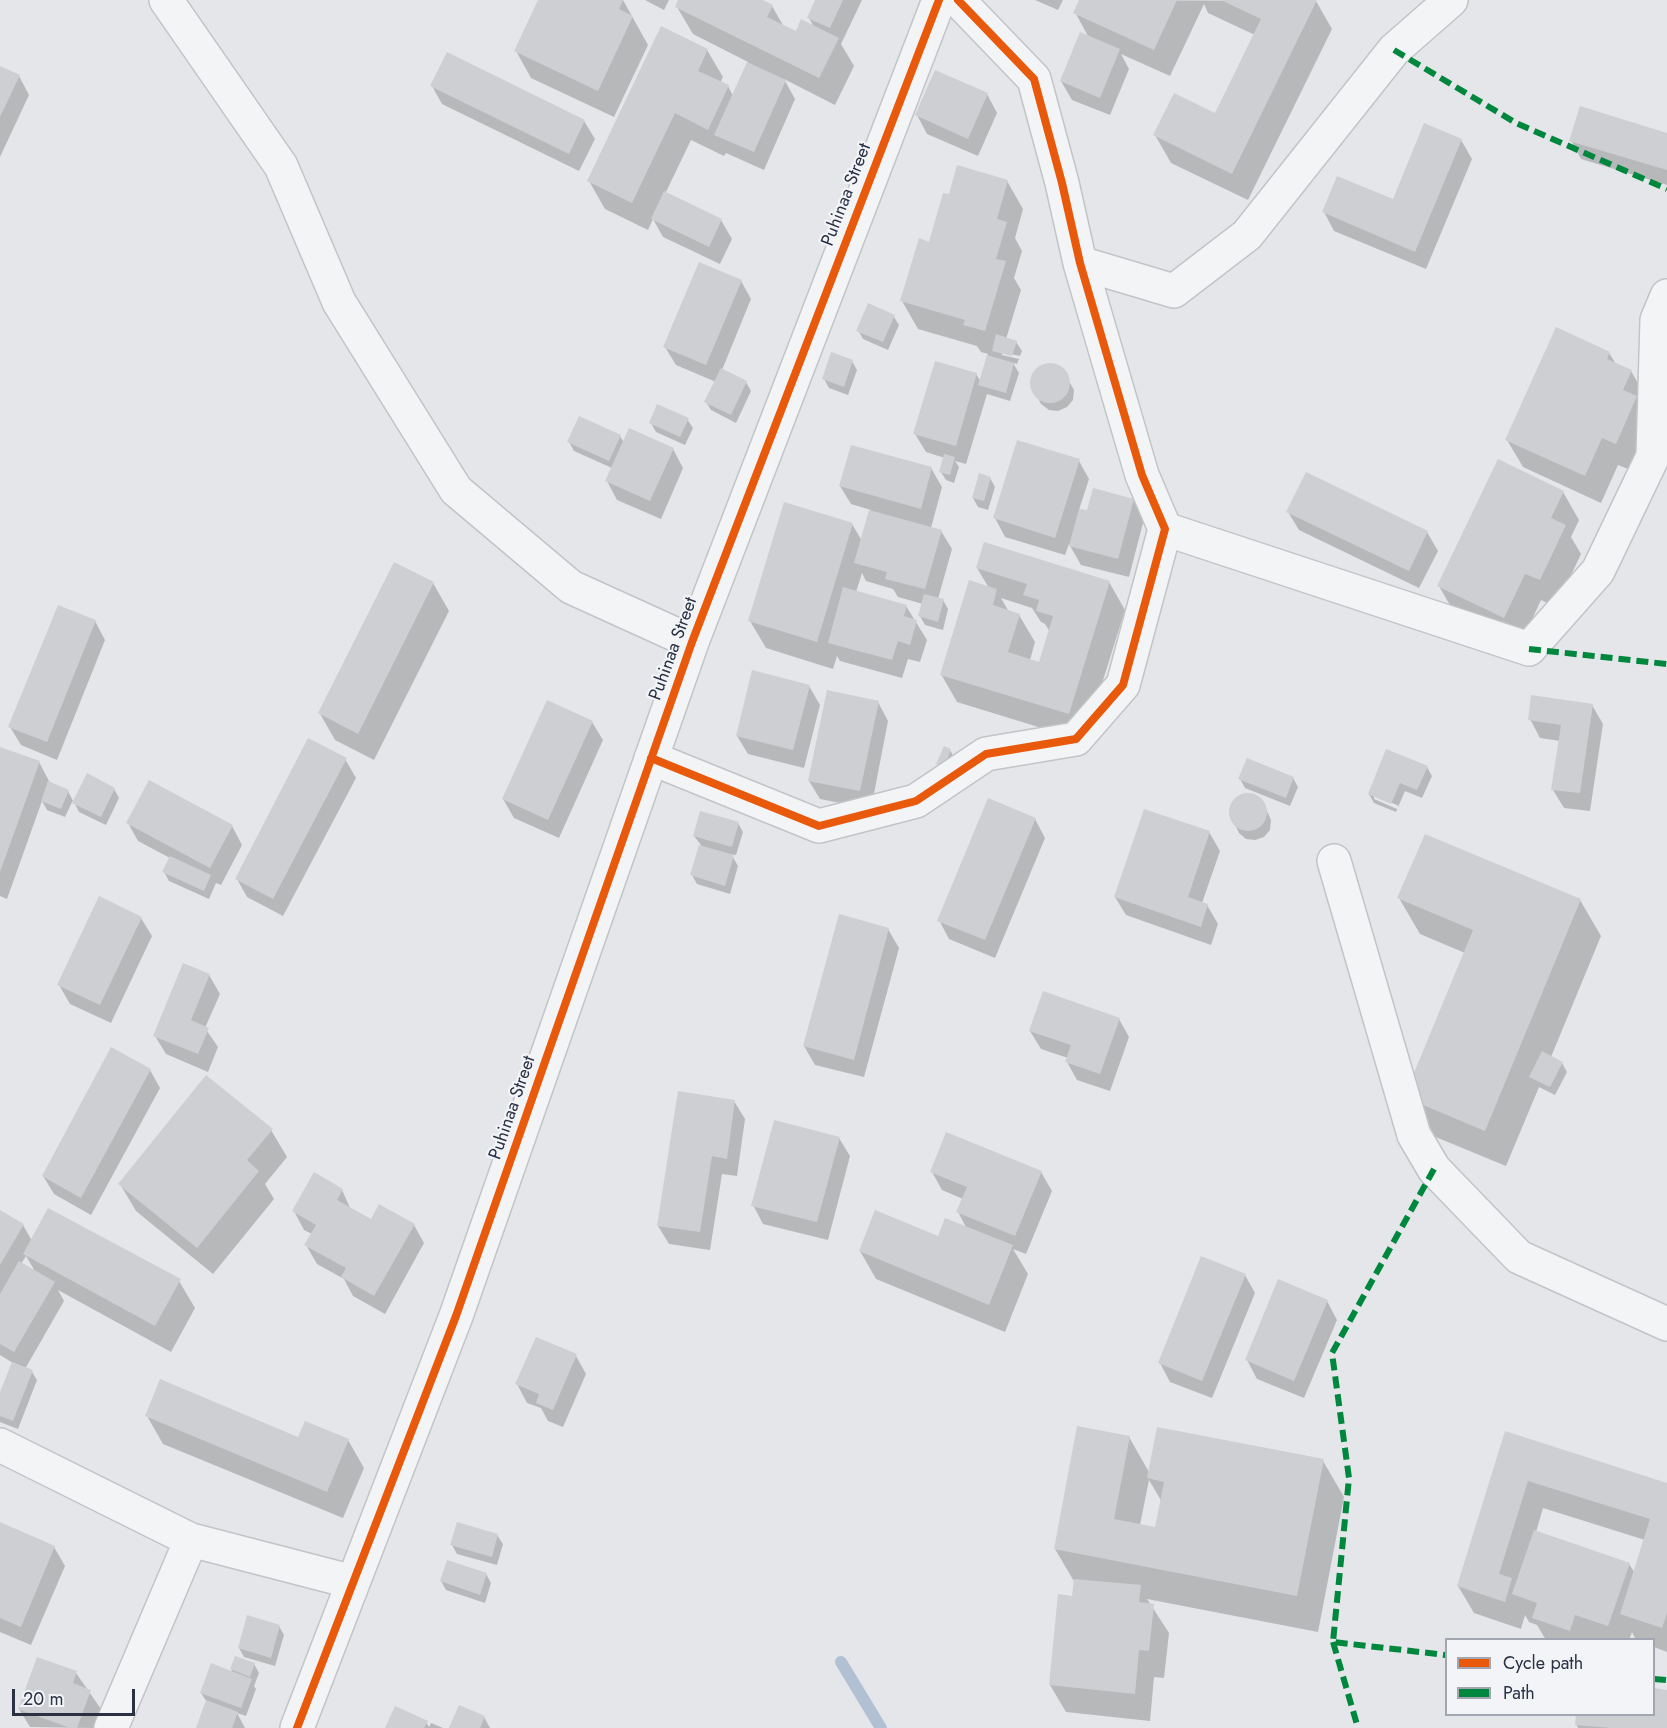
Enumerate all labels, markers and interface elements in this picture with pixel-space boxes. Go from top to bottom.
street label: Puhinaa Street [818,141,876,249]
street label: Puhinaa Street [645,594,703,704]
street label: Puhinaa Street [485,1053,541,1163]
legend [1445,1638,1655,1716]
text: Cycle path [1503,1650,1583,1676]
scale bar [15,1677,138,1715]
text: Path [1503,1680,1535,1706]
text: 20 m [23,1686,63,1712]

